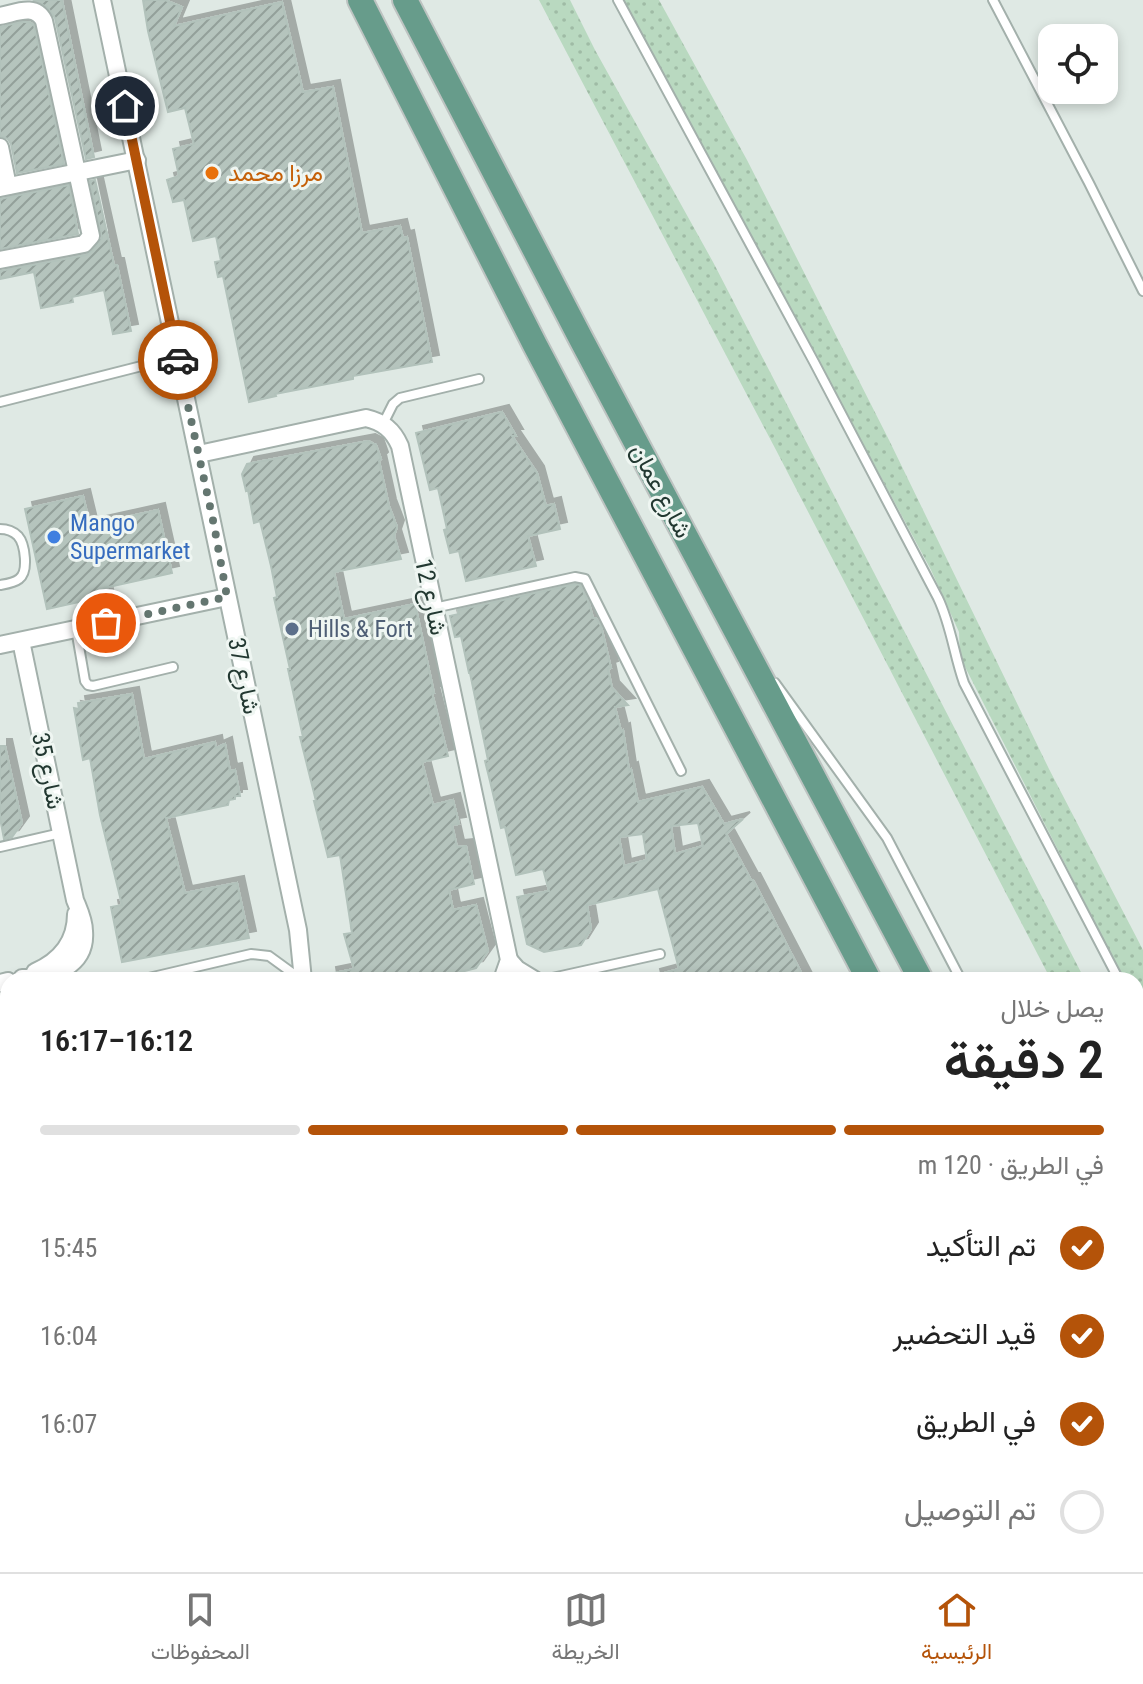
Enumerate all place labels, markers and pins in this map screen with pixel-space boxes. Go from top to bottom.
pin [91,72,159,140]
place label: مرزا محمد [228,159,323,188]
marker: مرزا محمد [203,164,221,182]
place label: Mango Supermarket [70,509,190,565]
marker: Mango Supermarket [45,528,63,546]
pin [72,589,140,657]
place label: Hills & Fort [308,615,413,643]
marker: Hills & Fort [283,620,301,638]

